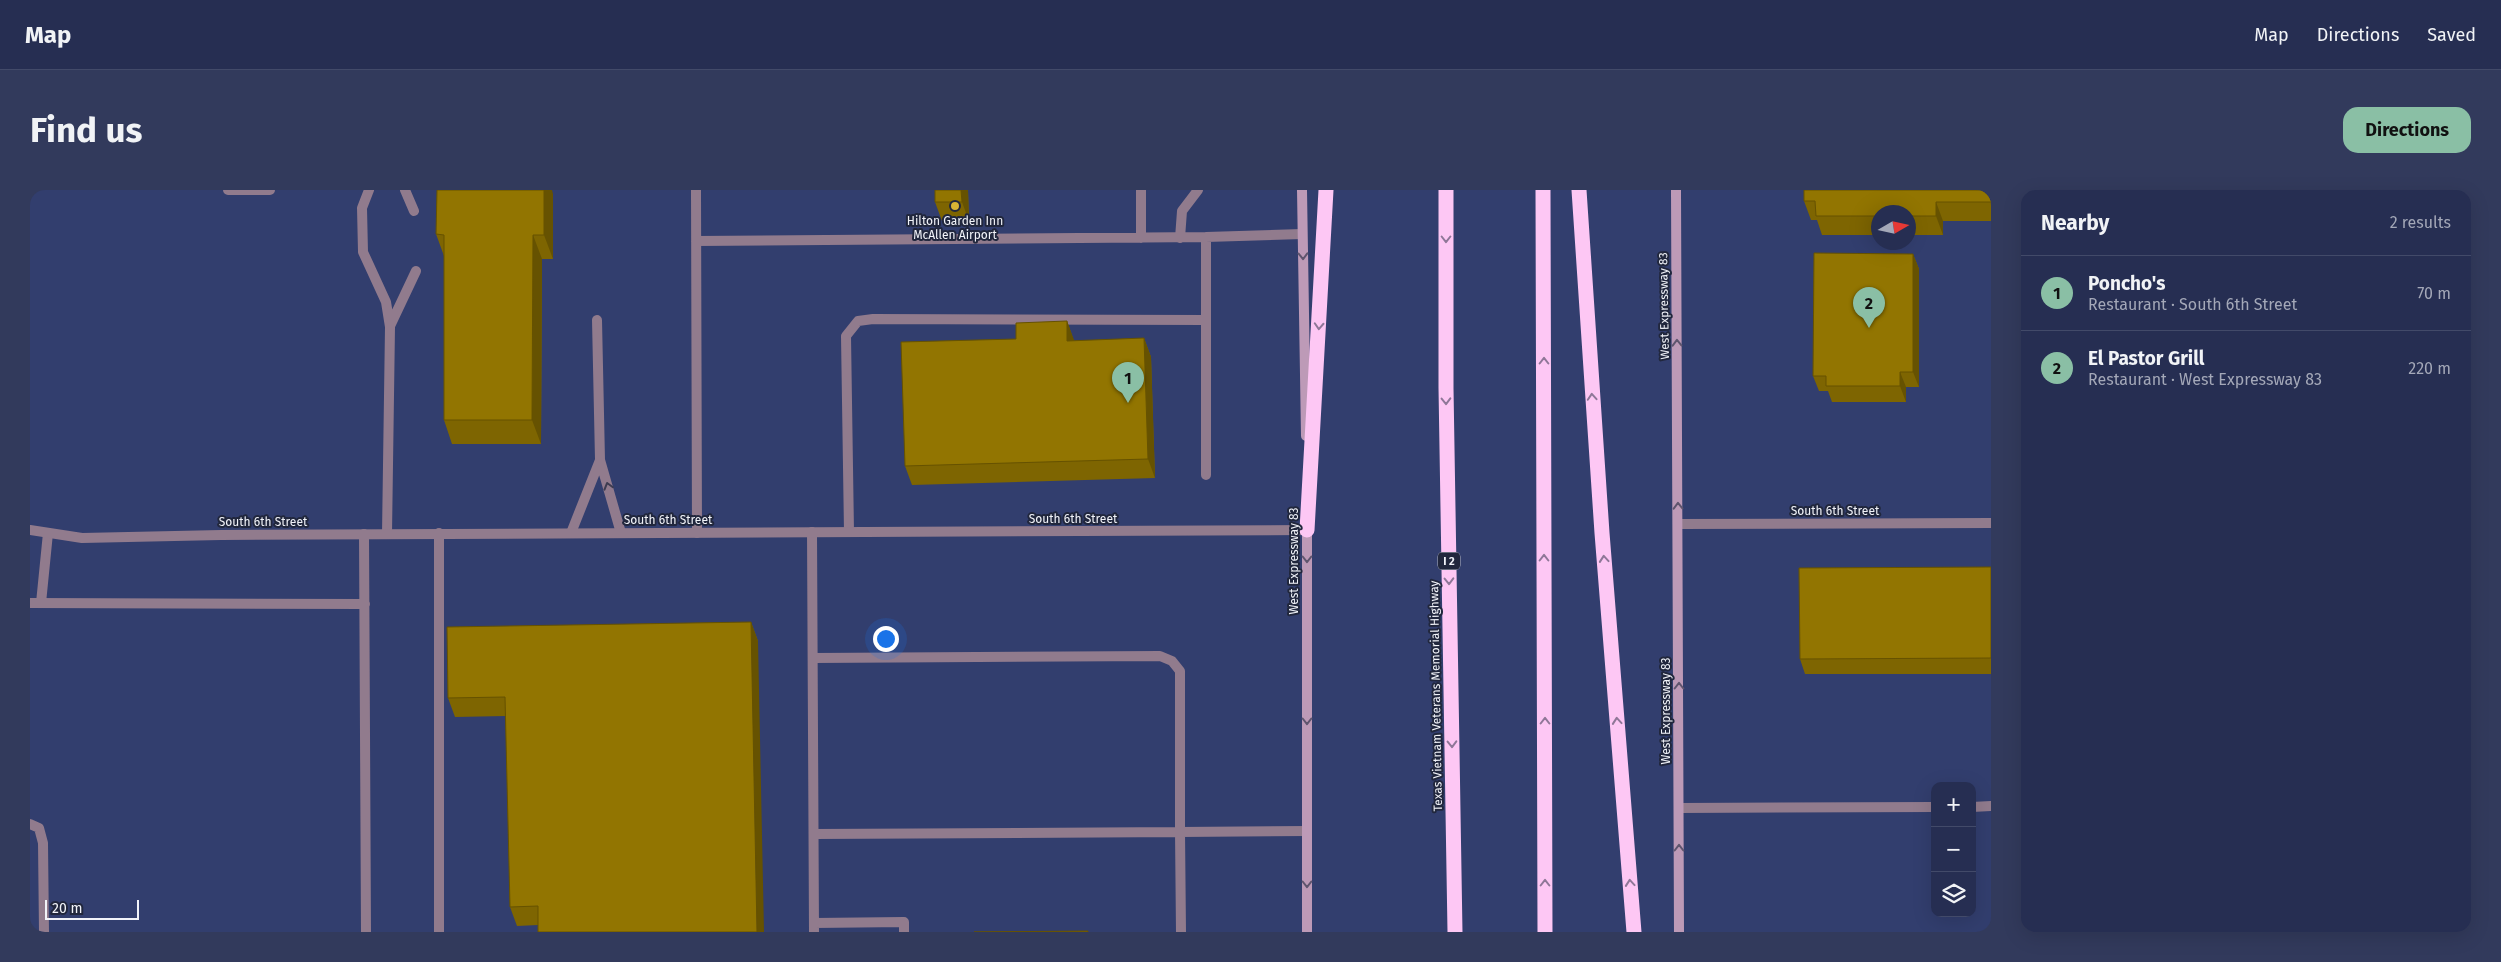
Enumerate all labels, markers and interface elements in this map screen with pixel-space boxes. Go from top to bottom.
text: Map [25,21,71,49]
text: Map [2254,24,2289,46]
text: Directions [2317,24,2399,46]
text: Saved [2427,24,2476,46]
button: Directions [2343,107,2471,153]
text: Find us [30,109,142,151]
marker: Hilton Garden Inn McAllen Airport [949,200,961,212]
north arrow [1871,205,1916,250]
text: Nearby [2041,210,2109,236]
text: 2 results [2390,213,2451,232]
place label: Hilton Garden Inn McAllen Airport [907,214,1003,242]
one-way arrow [1441,235,1451,243]
one-way arrow [1298,252,1308,260]
street label: West Expressway 83 [1656,252,1672,360]
text: Poncho's [2088,272,2165,295]
text: 1 [2053,284,2061,303]
text: 70 m [2417,284,2451,303]
pin: 2 [1853,287,1885,328]
text: Restaurant · South 6th Street [2088,295,2297,314]
one-way arrow [1313,322,1324,330]
one-way arrow [1672,339,1682,347]
text: El Pastor Grill [2088,347,2205,370]
one-way arrow [1539,357,1549,364]
text: 2 [2053,359,2061,378]
text: 220 m [2408,359,2451,378]
pin: 1 [1112,362,1144,403]
text: Restaurant · West Expressway 83 [2088,370,2322,389]
one-way arrow [1587,393,1598,401]
one-way arrow [1441,398,1451,405]
one-way arrow [603,482,613,490]
one-way arrow [1673,502,1684,510]
street label: South 6th Street [1791,504,1880,518]
street label: West Expressway 83 [1287,507,1301,615]
street label: South 6th Street [1029,512,1118,526]
street label: South 6th Street [624,513,713,527]
street label: South 6th Street [219,515,308,529]
road number: I 2 [1438,552,1460,570]
one-way arrow [1539,554,1549,562]
one-way arrow [1302,555,1312,563]
one-way arrow [1598,555,1609,563]
one-way arrow [1444,578,1454,585]
street label: Texas Vietnam Veterans Memorial Highway [1427,580,1445,811]
your location [873,626,899,652]
street label: West Expressway 83 [1659,657,1673,765]
one-way arrow [1674,682,1684,690]
one-way arrow [1540,717,1550,724]
one-way arrow [1611,717,1622,725]
one-way arrow [1302,718,1312,725]
one-way arrow [1447,740,1457,748]
map controls [1931,782,1976,917]
button: + [1931,782,1976,827]
button: − [1931,827,1976,872]
one-way arrow [1674,844,1684,852]
button: layers [1931,872,1976,917]
one-way arrow [1540,879,1550,887]
one-way arrow [1624,879,1635,887]
one-way arrow [1302,880,1312,888]
scale bar [45,897,139,920]
text: 20 m [52,900,82,917]

